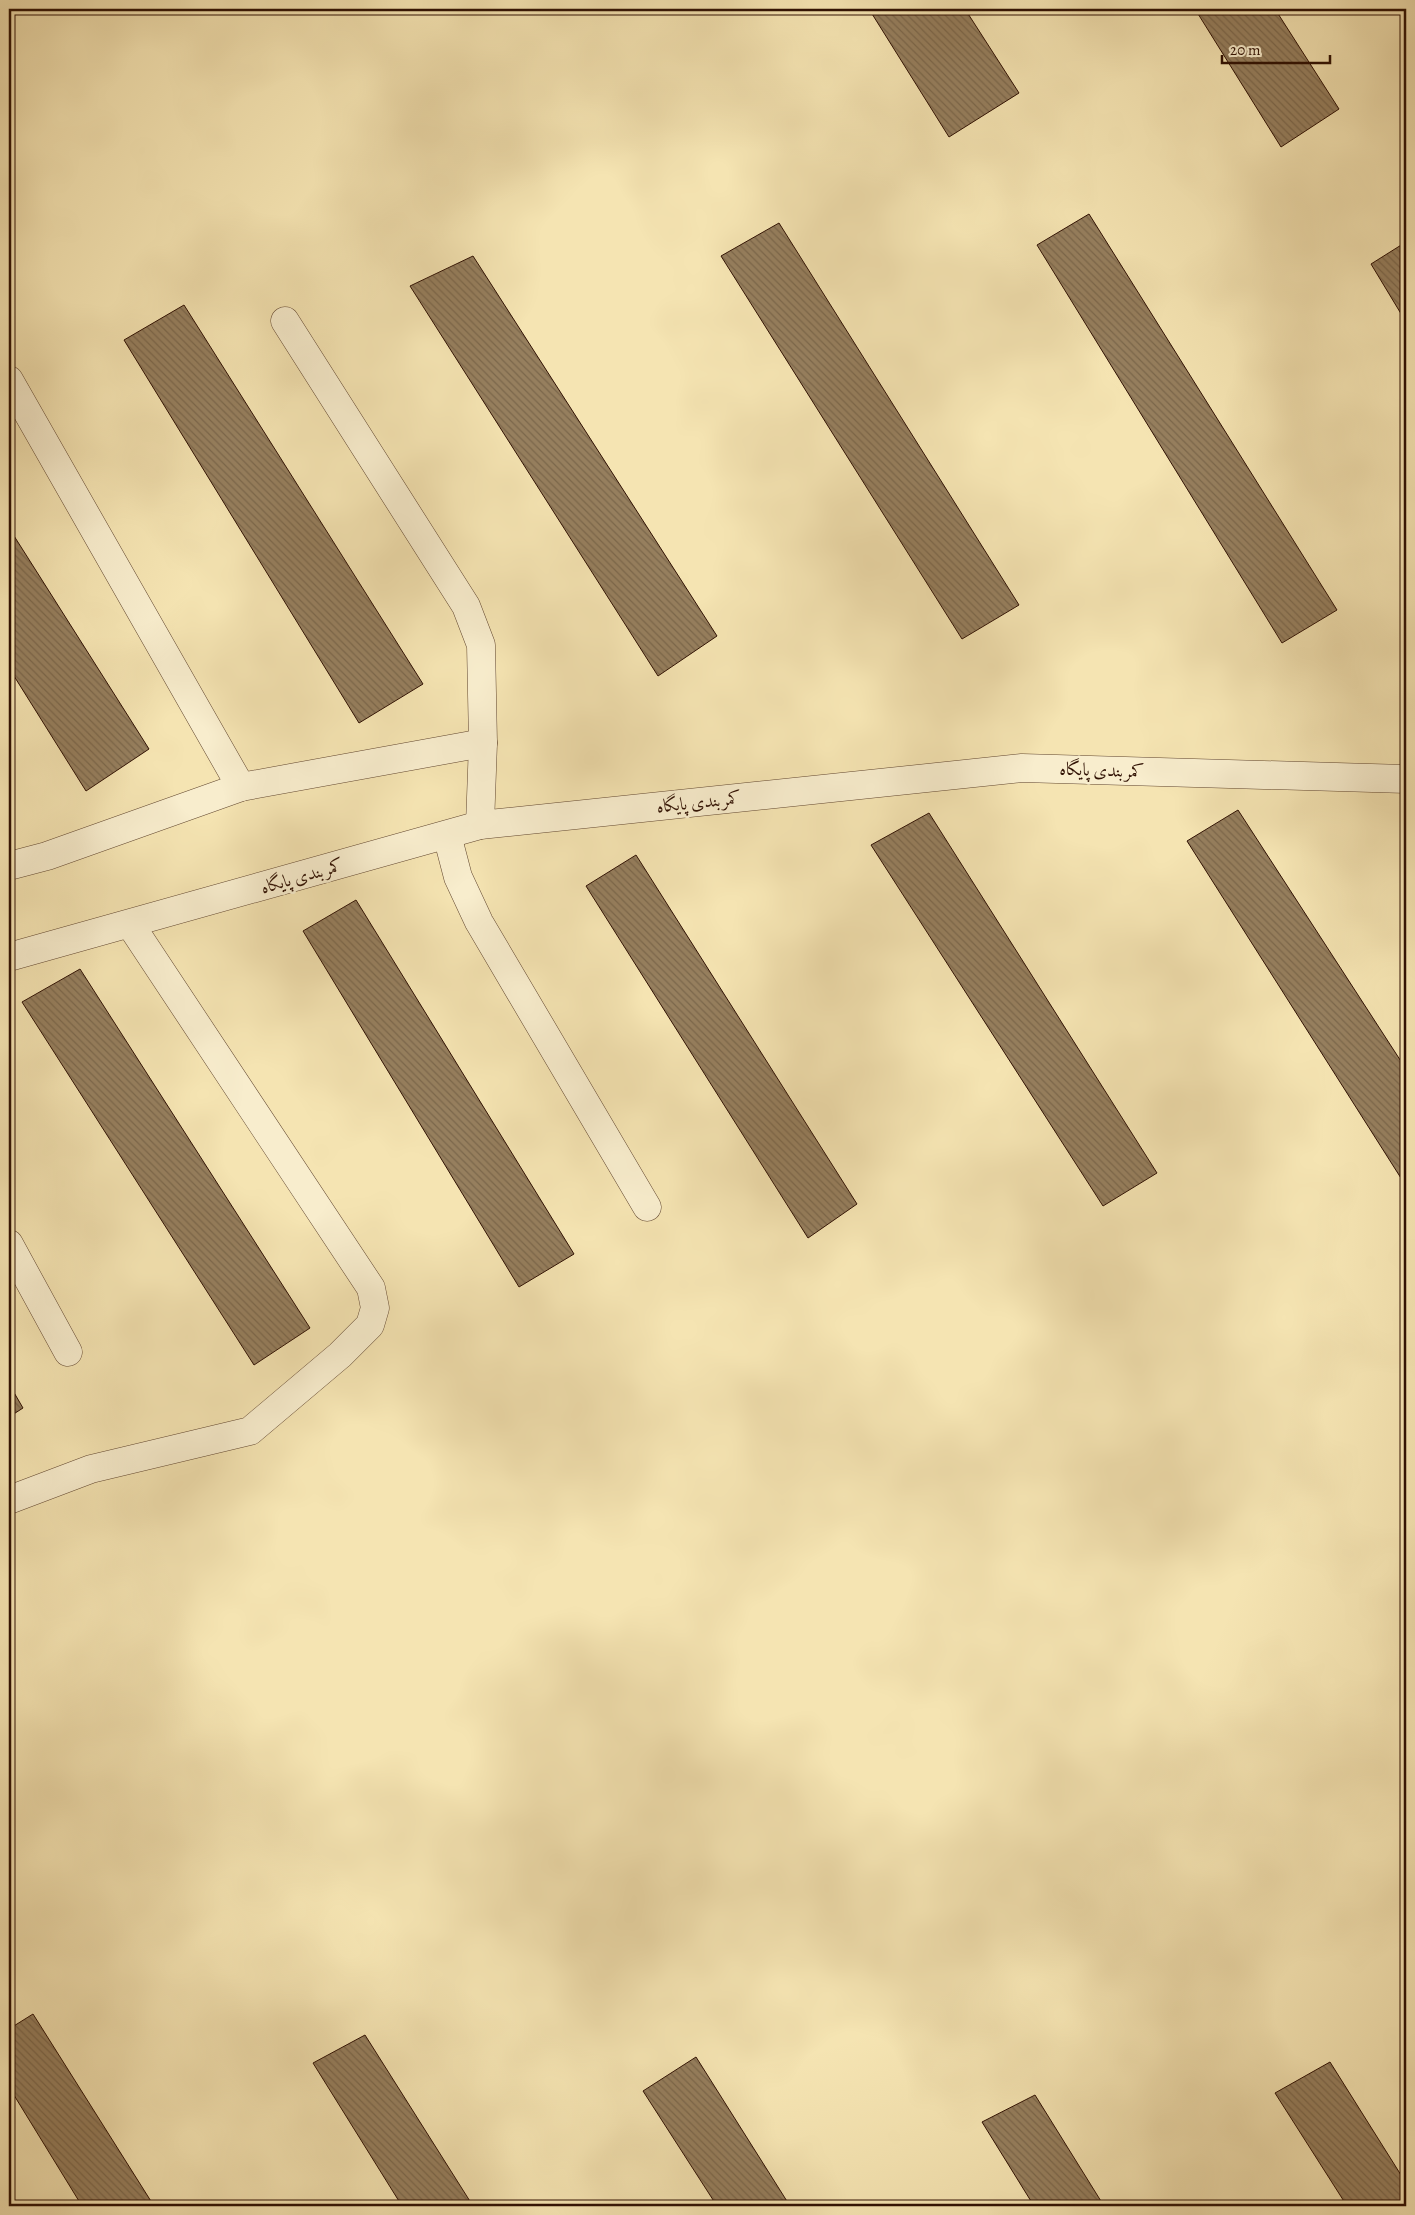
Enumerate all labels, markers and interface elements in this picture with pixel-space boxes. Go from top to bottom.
scale bar [1222,32,1330,64]
text: 20 m [1230,40,1261,60]
street label: کمربندی پایگاه [1059,757,1145,784]
street label: کمربندی پایگاه [655,786,743,819]
street label: کمربندی پایگاه [258,853,346,900]

